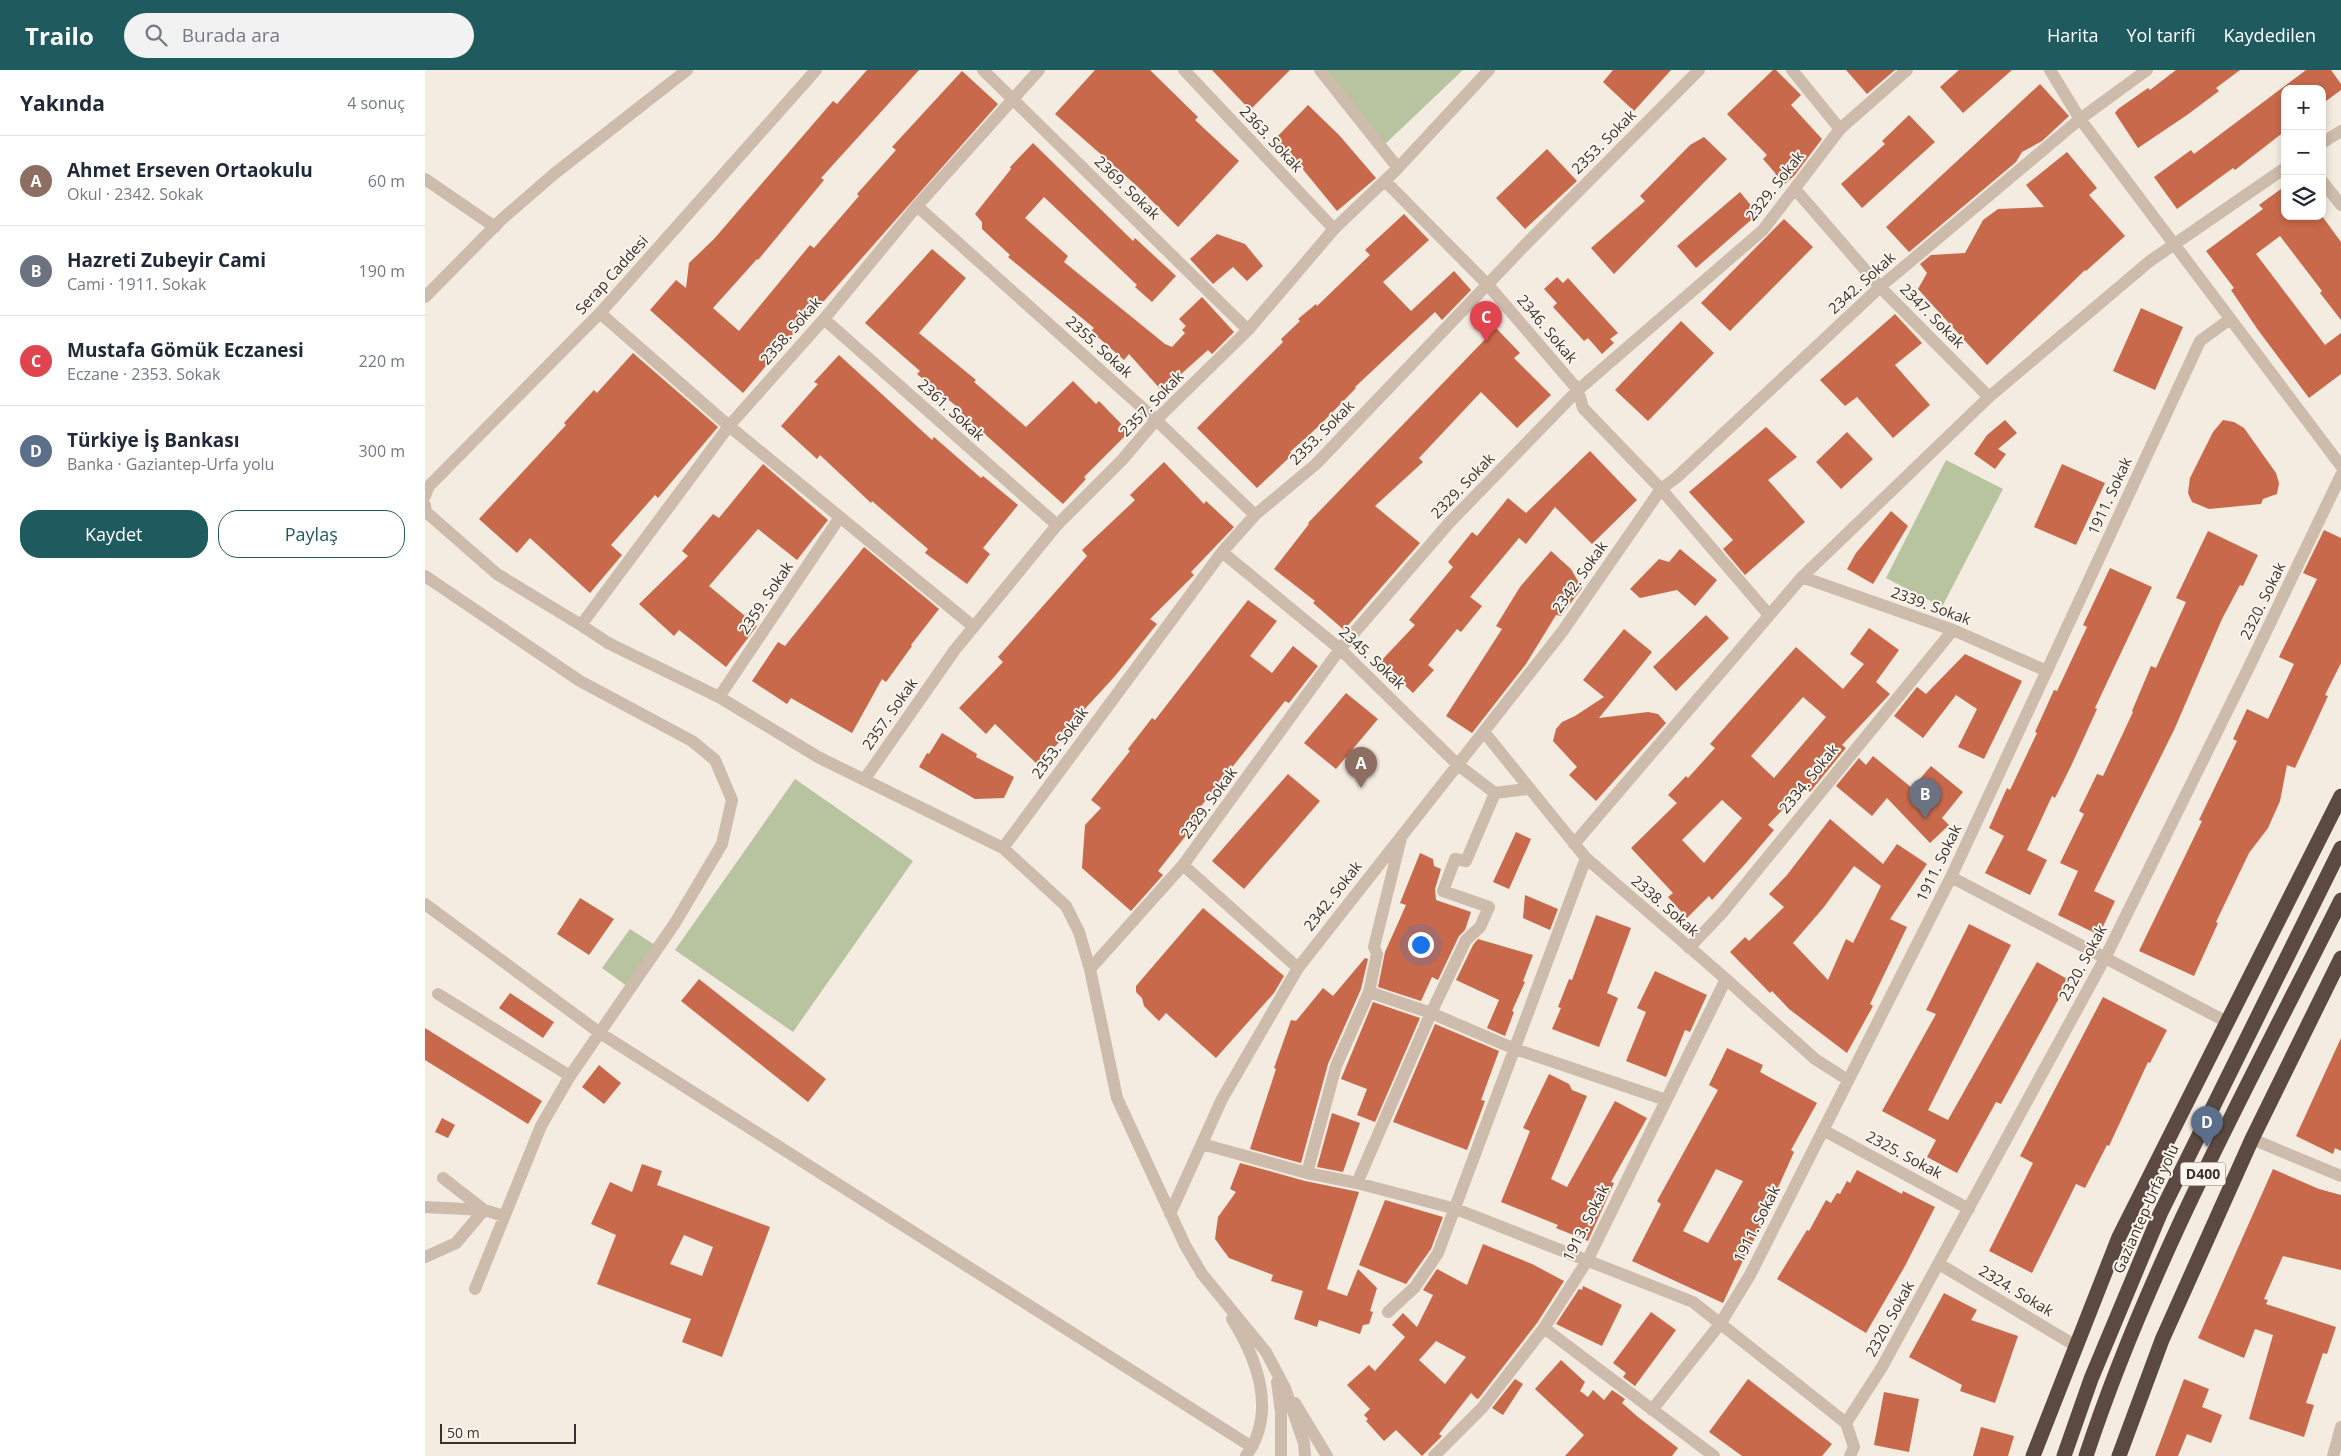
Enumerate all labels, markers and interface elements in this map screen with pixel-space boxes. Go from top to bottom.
search box [124,13,474,58]
text: Trailo [25,19,94,52]
icon: search [142,21,170,49]
text: Burada ara [182,22,280,48]
text: Harita [2047,23,2099,47]
text: Yol tarifi [2127,23,2196,47]
text: Kaydedilen [2224,23,2316,47]
map controls [2281,85,2326,220]
button: + [2281,85,2326,130]
text: Yakında [20,89,105,117]
text: 4 sonuç [347,92,405,114]
street label: 2363. Sokak [1236,101,1308,176]
street label: 2353. Sokak [1567,105,1640,178]
button: − [2281,130,2326,175]
street label: 2329. Sokak [1741,146,1808,224]
street label: 2369. Sokak [1091,151,1165,224]
text: Ahmet Erseven Ortaokulu [67,157,313,183]
text: A [30,170,42,192]
text: 60 m [368,170,405,192]
button: layers [2281,175,2326,220]
text: Okul · 2342. Sokak [67,183,203,205]
street label: Serap Caddesi [570,231,652,318]
text: Hazreti Zubeyir Cami [67,247,266,273]
street label: 2342. Sokak [1824,247,1899,318]
text: B [31,260,41,282]
text: 190 m [359,260,405,282]
text: Cami · 1911. Sokak [67,273,206,295]
street label: 2347. Sokak [1896,279,1969,352]
street label: 2346. Sokak [1513,290,1582,367]
street label: 2358. Sokak [755,292,825,368]
pin: C [1470,301,1502,342]
street label: 2355. Sokak [1062,311,1137,382]
text: Mustafa Gömük Eczanesi [67,337,304,363]
text: C [31,350,41,372]
text: 220 m [359,350,405,372]
text: Eczane · 2353. Sokak [67,363,220,385]
street label: 2357. Sokak [1115,366,1188,440]
street label: 2361. Sokak [914,374,989,445]
street label: 2353. Sokak [1285,396,1358,469]
text: Türkiye İş Bankası [67,427,240,453]
text: D [30,440,42,462]
text: 300 m [359,440,405,462]
street label: 2329. Sokak [1426,448,1499,522]
text: Banka · Gaziantep-Urfa yolu [67,453,274,475]
street label: 1911. Sokak [2082,453,2136,538]
button: Kaydet [20,510,208,558]
button: Paylaş [218,510,405,558]
street label: 2342. Sokak [1547,536,1611,616]
street label: 2359. Sokak [734,557,797,638]
street label: 2320. Sokak [2235,559,2289,642]
street label: 2339. Sokak [1889,581,1974,629]
street label: 2345. Sokak [1335,621,1410,693]
street label: 2357. Sokak [857,673,921,753]
street label: 2353. Sokak [1027,703,1092,782]
street label: 2334. Sokak [1774,740,1842,817]
pin: A [1345,747,1377,788]
street label: 2329. Sokak [1176,763,1241,842]
pin: B [1909,778,1941,819]
street label: 1911. Sokak [1911,821,1965,904]
street label: 2342. Sokak [1299,856,1366,934]
street label: 2338. Sokak [1628,870,1704,940]
street label: 2320. Sokak [2054,921,2111,1004]
your location [1408,932,1434,958]
pin: D [2191,1106,2223,1147]
street label: 2325. Sokak [1863,1126,1946,1183]
street label: Gaziantep-Urfa yolu [2108,1141,2183,1276]
road number: D400 [2181,1162,2225,1186]
street label: 1913. Sokak [1557,1181,1613,1264]
street label: 1911. Sokak [1728,1182,1784,1265]
street label: 2324. Sokak [1976,1260,2058,1320]
street label: 2320. Sokak [1860,1277,1918,1360]
scale bar [440,1421,576,1444]
text: 50 m [447,1423,480,1442]

